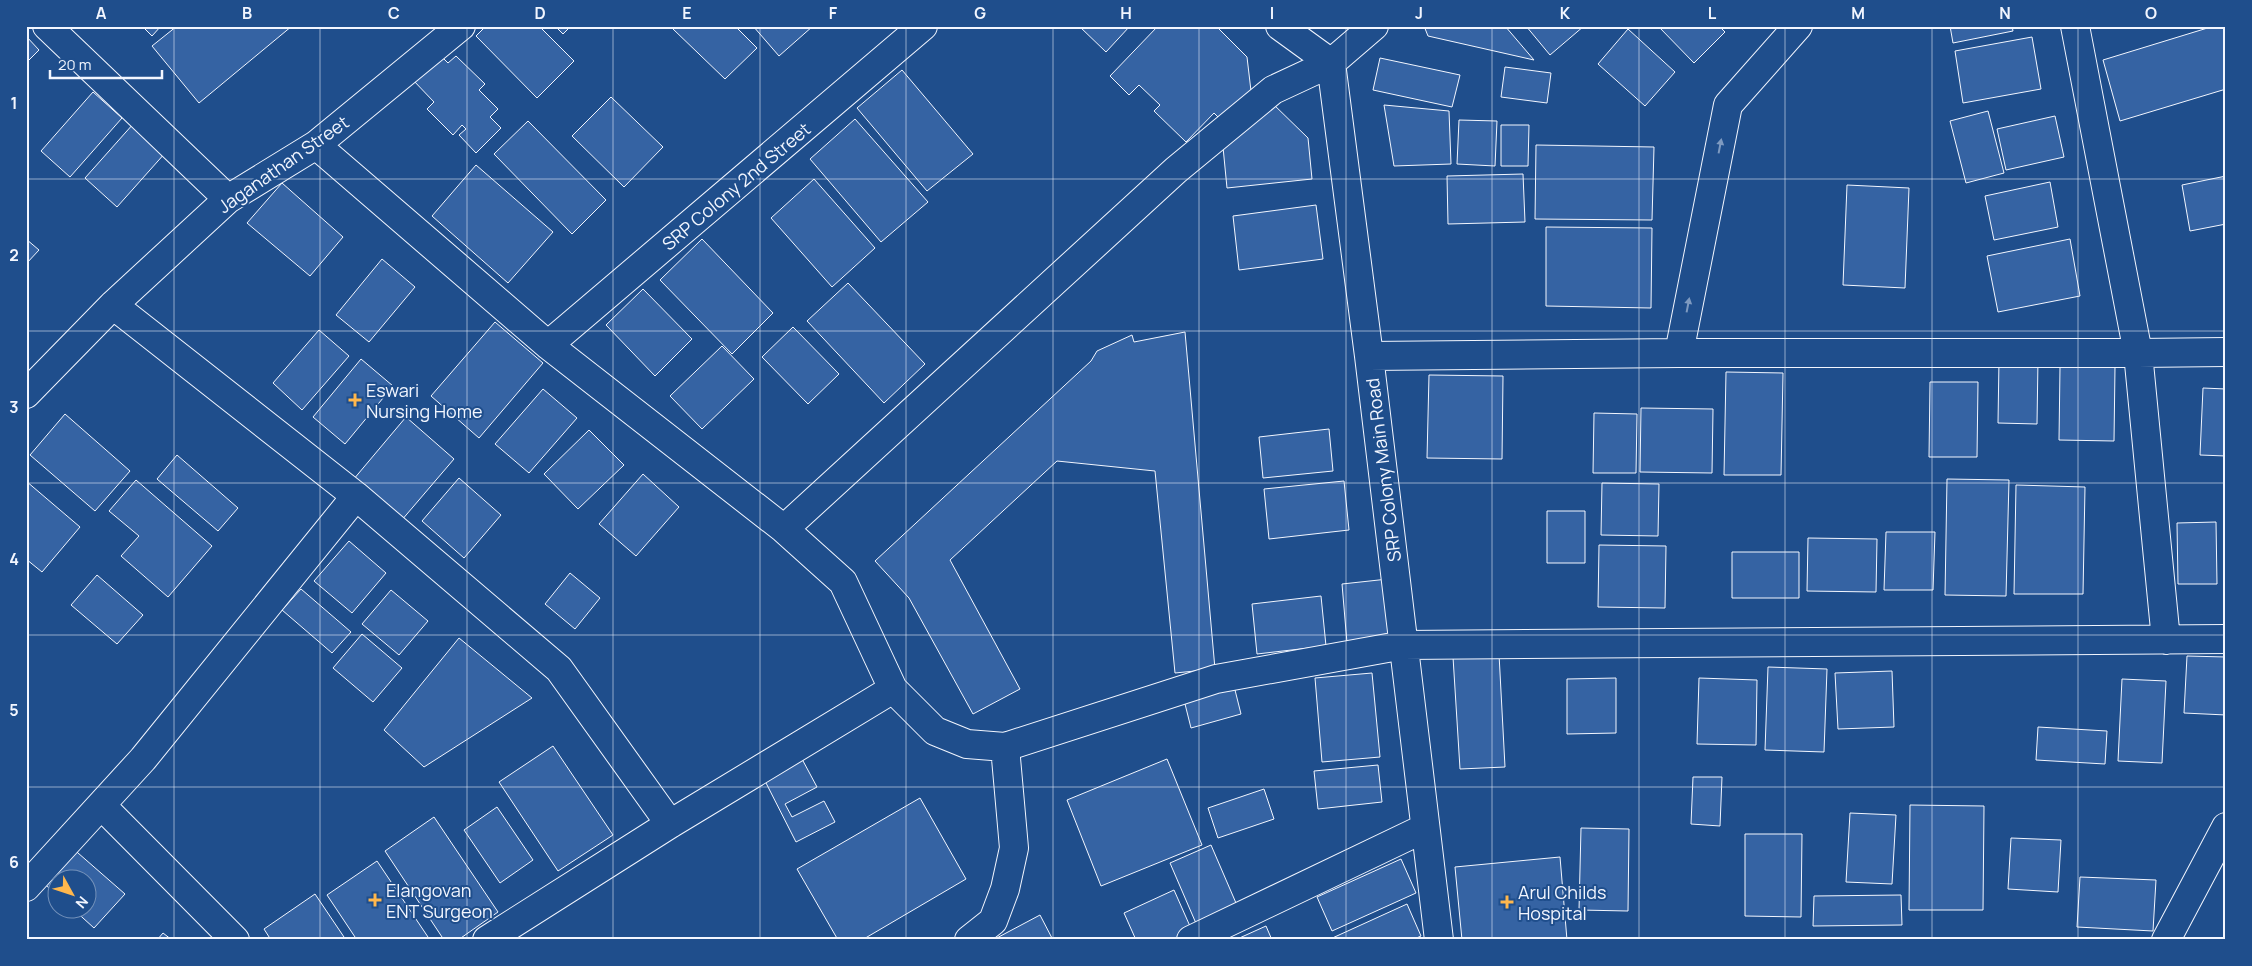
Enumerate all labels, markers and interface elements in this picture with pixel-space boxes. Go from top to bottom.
text: A [96,2,107,24]
text: B [242,2,252,24]
text: C [388,2,400,24]
text: D [534,2,546,24]
text: E [682,2,692,24]
text: F [829,2,838,24]
text: G [974,2,986,24]
text: H [1120,2,1132,24]
text: I [1270,2,1274,24]
text: J [1415,2,1423,24]
text: K [1560,2,1571,24]
text: L [1708,2,1717,24]
text: M [1851,2,1865,24]
text: N [1999,2,2011,24]
text: O [2145,2,2157,24]
scale bar [50,48,162,80]
text: 20 m [58,54,91,75]
text: 1 [10,92,18,114]
street label: Jaganathan Street [213,110,353,218]
street label: SRP Colony 2nd Street [657,117,815,255]
one-way arrow [1716,138,1724,153]
text: 2 [9,244,19,266]
one-way arrow [1685,297,1693,313]
street label: SRP Colony Main Road [1360,377,1406,563]
place label: Eswari Nursing Home [366,378,482,423]
marker: Eswari Nursing Home [348,393,362,407]
text: 3 [9,396,19,418]
text: 4 [9,548,19,570]
text: 5 [9,699,19,721]
text: 6 [9,851,19,873]
north arrow [48,868,98,918]
place label: Elangovan ENT Surgeon [386,878,493,923]
place label: Arul Childs Hospital [1518,880,1606,925]
text: N [72,893,93,913]
marker: Elangovan ENT Surgeon [368,893,382,907]
marker: Arul Childs Hospital [1500,895,1514,909]

